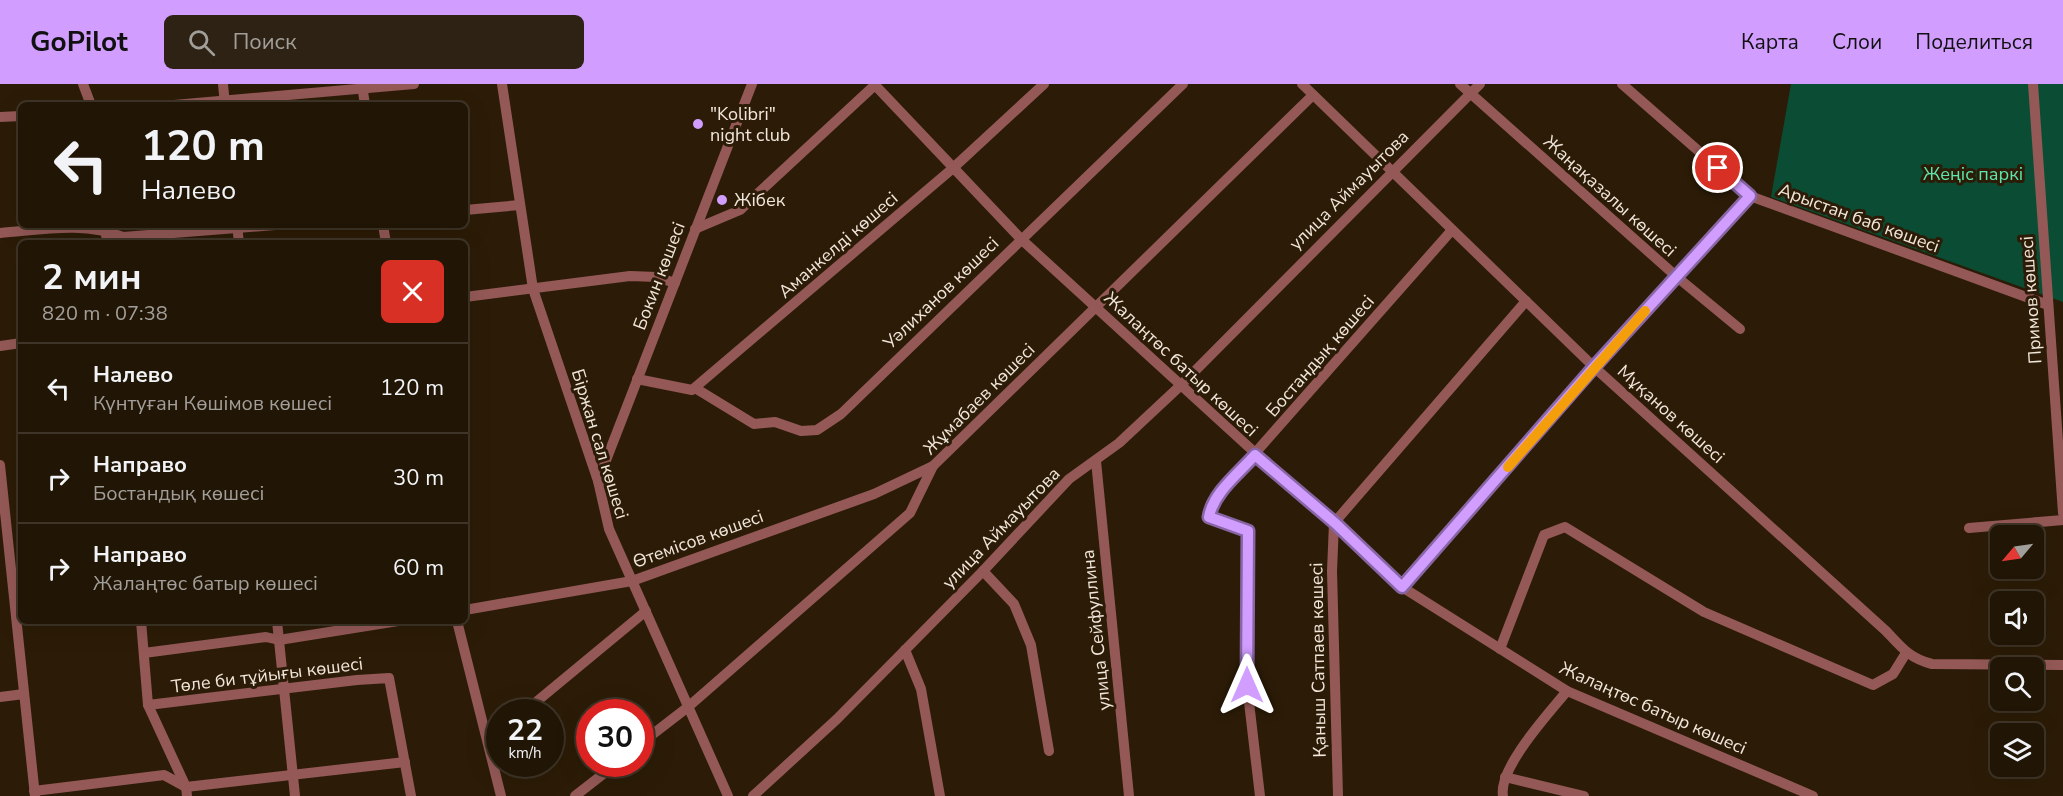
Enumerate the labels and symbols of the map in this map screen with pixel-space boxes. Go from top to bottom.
place label: "Kolibri" night club [710,102,790,147]
marker: "Kolibri" night club [691,117,705,131]
street label: улица Аймауытова [1284,125,1414,255]
street label: Жаңақазалы көшесі [1538,130,1682,262]
pin [1692,142,1743,193]
park label: Жеңіс паркі [1923,162,2023,186]
street label: Арыстан баб көшесі [1775,178,1943,258]
street label: Аманкелді көшесі [773,186,903,304]
place label: Жібек [734,188,786,212]
marker: Жібек [715,193,729,207]
street label: Бокин көшесі [627,219,691,333]
street label: Уәлиханов көшесі [877,232,1004,355]
street label: Примов көшесі [2015,235,2047,365]
street label: Жалаңтөс батыр көшесі [1099,286,1263,442]
street label: Бостандық көшесі [1260,290,1380,422]
street label: Жұмабаев көшесі [918,338,1040,460]
street label: Мұқанов көшесі [1612,359,1730,469]
street label: Біржан сал көшесі [566,366,634,522]
street label: улица Аймауытова [937,462,1065,594]
street label: Өтемісов көшесі [629,504,767,574]
north arrow [1990,525,2044,579]
street label: улица Сейфуллина [1076,548,1116,712]
street label: Қаныш Сатпаев көшесі [1304,562,1332,758]
street label: Төле би тұйығы көшесі [170,651,364,699]
position arrow [1215,653,1279,717]
street label: Жалаңтөс батыр көшесі [1556,656,1750,760]
speed limit sign: 30 [576,699,654,777]

